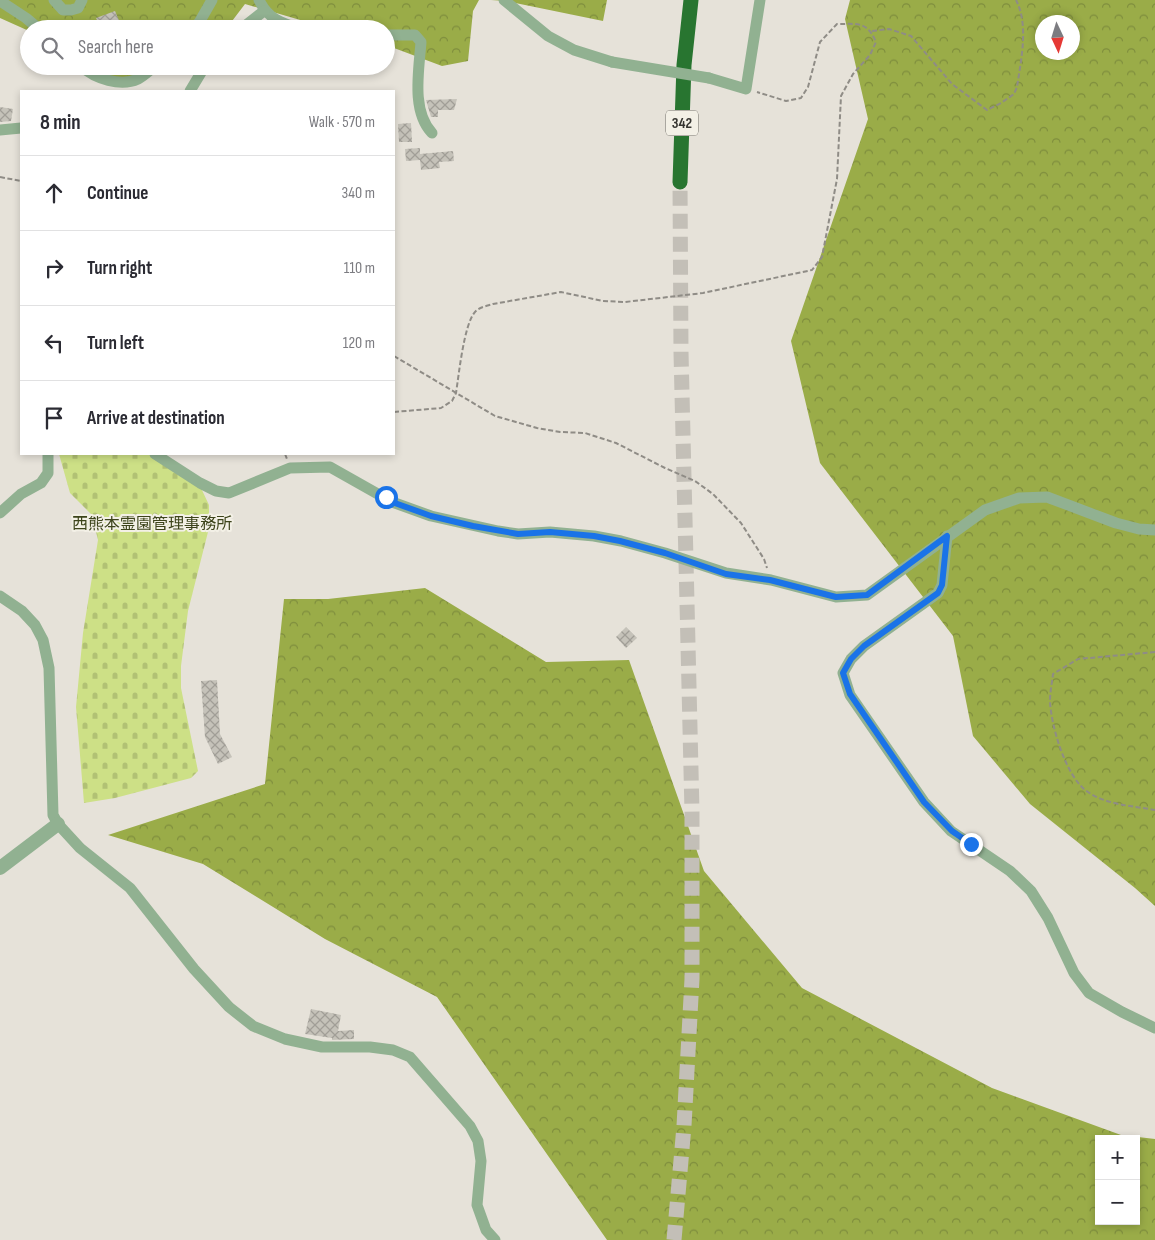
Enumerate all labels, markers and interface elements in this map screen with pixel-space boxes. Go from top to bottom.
north arrow [1035,15,1080,60]
search box [20,20,395,75]
icon: search [38,34,66,62]
text: Search here [78,36,154,59]
text: 8 min [40,110,81,135]
road number: 342 [666,110,698,136]
text: Walk · 570 m [309,113,375,132]
icon: ahead [40,179,68,207]
text: Continue [87,182,148,205]
text: 340 m [342,184,375,203]
icon: right [40,254,68,282]
text: Turn right [87,257,152,280]
text: 110 m [344,259,375,278]
icon: left [40,329,68,357]
text: Turn left [87,332,144,355]
text: 120 m [343,334,375,353]
icon: arrive [40,404,68,432]
text: Arrive at destination [87,407,225,430]
route start [375,486,398,509]
park label: 西熊本霊園管理事務所 [72,515,232,534]
route end [960,833,983,856]
map controls [1095,1135,1140,1225]
button: + [1095,1135,1140,1180]
button: − [1095,1180,1140,1225]

